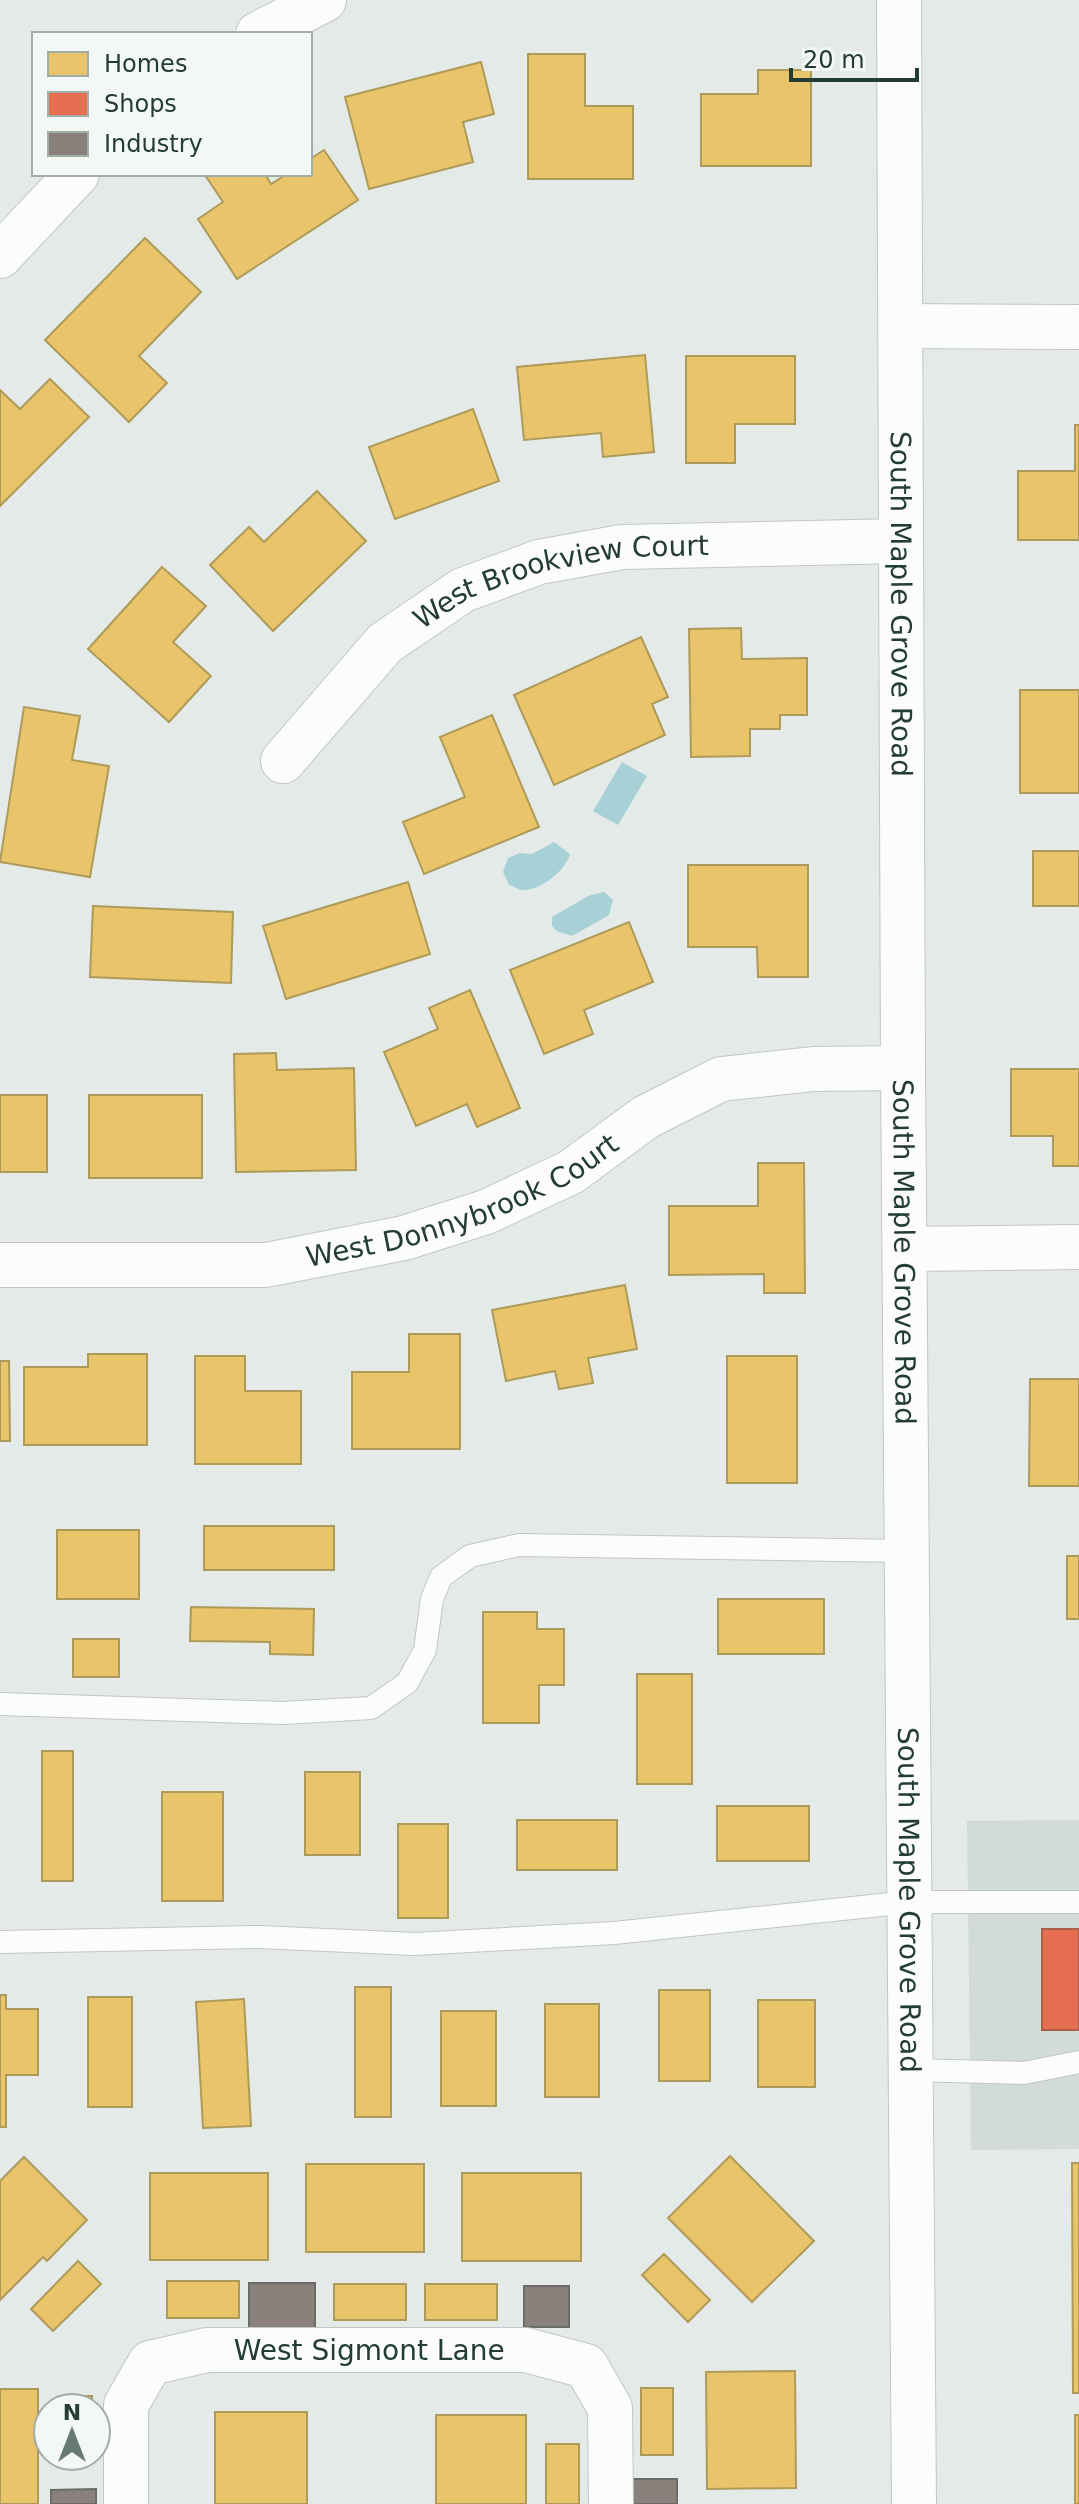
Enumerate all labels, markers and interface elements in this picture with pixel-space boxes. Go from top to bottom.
legend [32,32,312,176]
scale bar [791,32,917,82]
text: 20 m [803,46,865,74]
text: Homes [104,50,187,78]
text: Shops [104,90,177,118]
text: Industry [104,130,203,158]
street label: South Maple Grove Road [884,431,918,777]
street label: West Brookview Court [407,529,709,636]
street label: South Maple Grove Road [886,1079,922,1425]
street label: West Donnybrook Court [303,1127,625,1274]
street label: South Maple Grove Road [891,1727,927,2073]
street label: West Sigmont Lane [234,2334,505,2367]
north arrow [32,2392,112,2472]
text: N [63,2400,81,2425]

